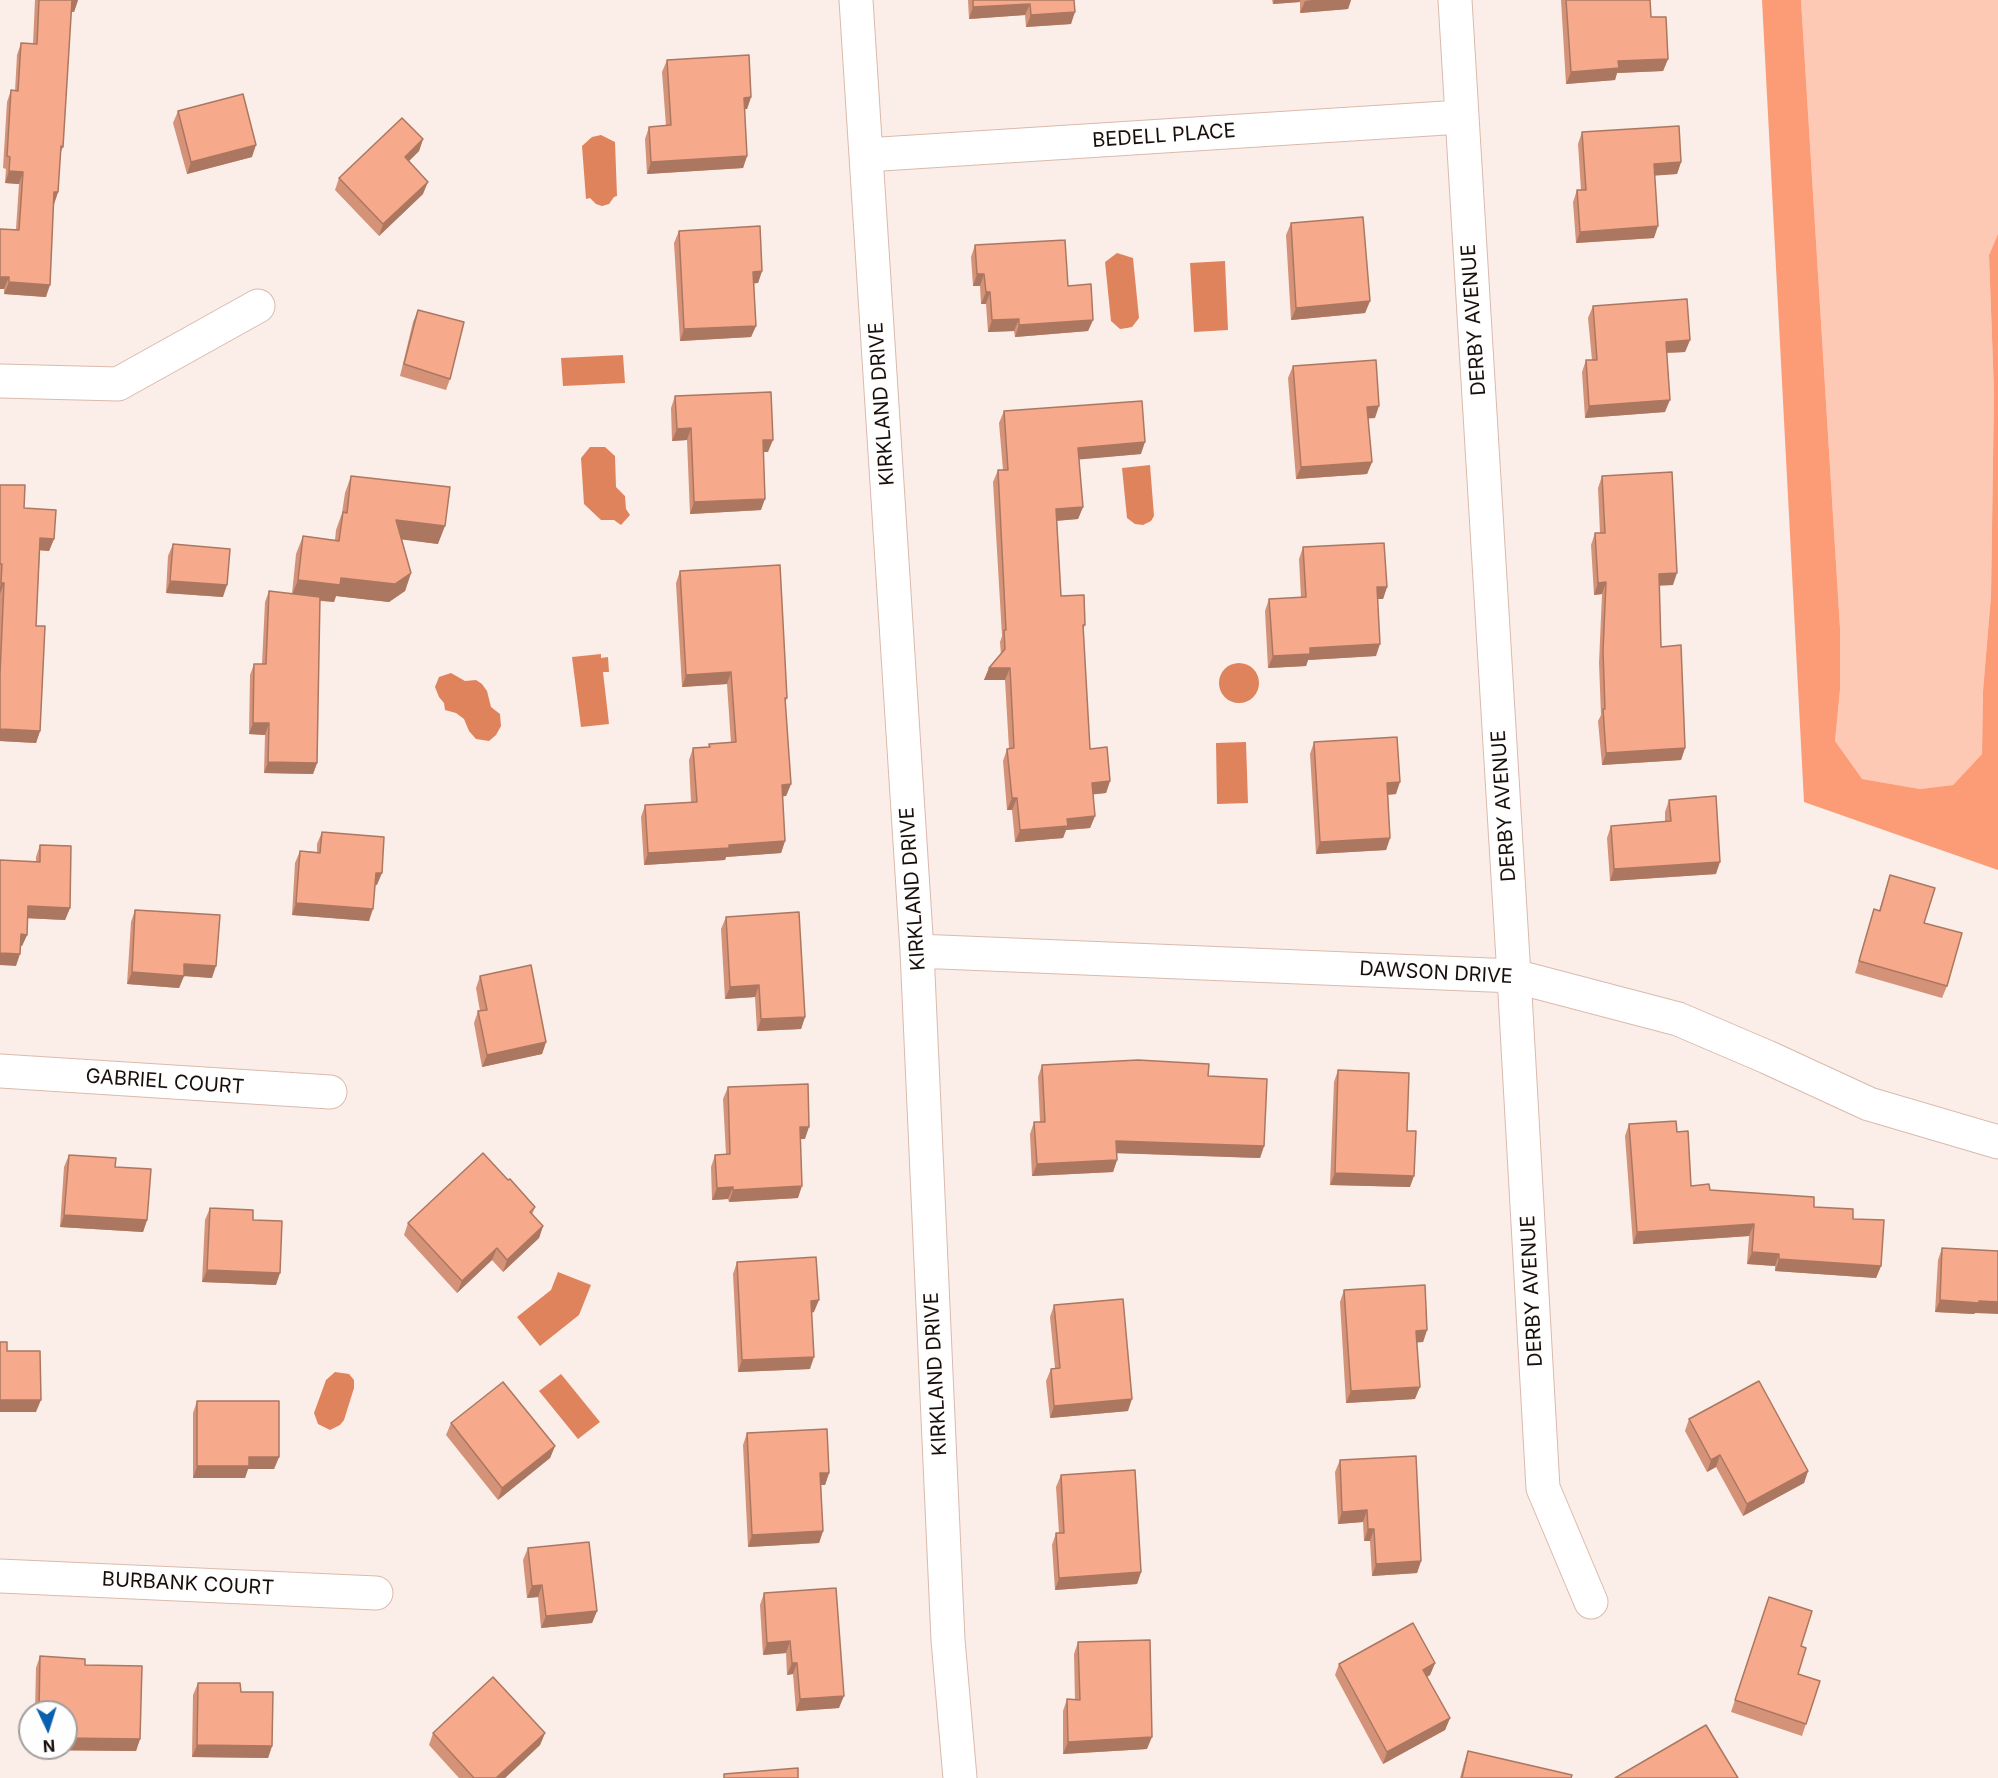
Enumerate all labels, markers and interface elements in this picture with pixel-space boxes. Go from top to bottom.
street label: BEDELL PLACE [1092,119,1236,153]
street label: DERBY AVENUE [1457,243,1491,397]
street label: KIRKLAND DRIVE [864,321,900,487]
street label: DERBY AVENUE [1487,729,1521,883]
street label: KIRKLAND DRIVE [895,806,931,972]
street label: DAWSON DRIVE [1359,957,1513,989]
street label: GABRIEL COURT [85,1064,245,1100]
street label: DERBY AVENUE [1516,1215,1548,1367]
street label: KIRKLAND DRIVE [920,1292,952,1456]
street label: BURBANK COURT [101,1568,275,1600]
north arrow [18,1700,78,1760]
text: N [42,1736,56,1756]

